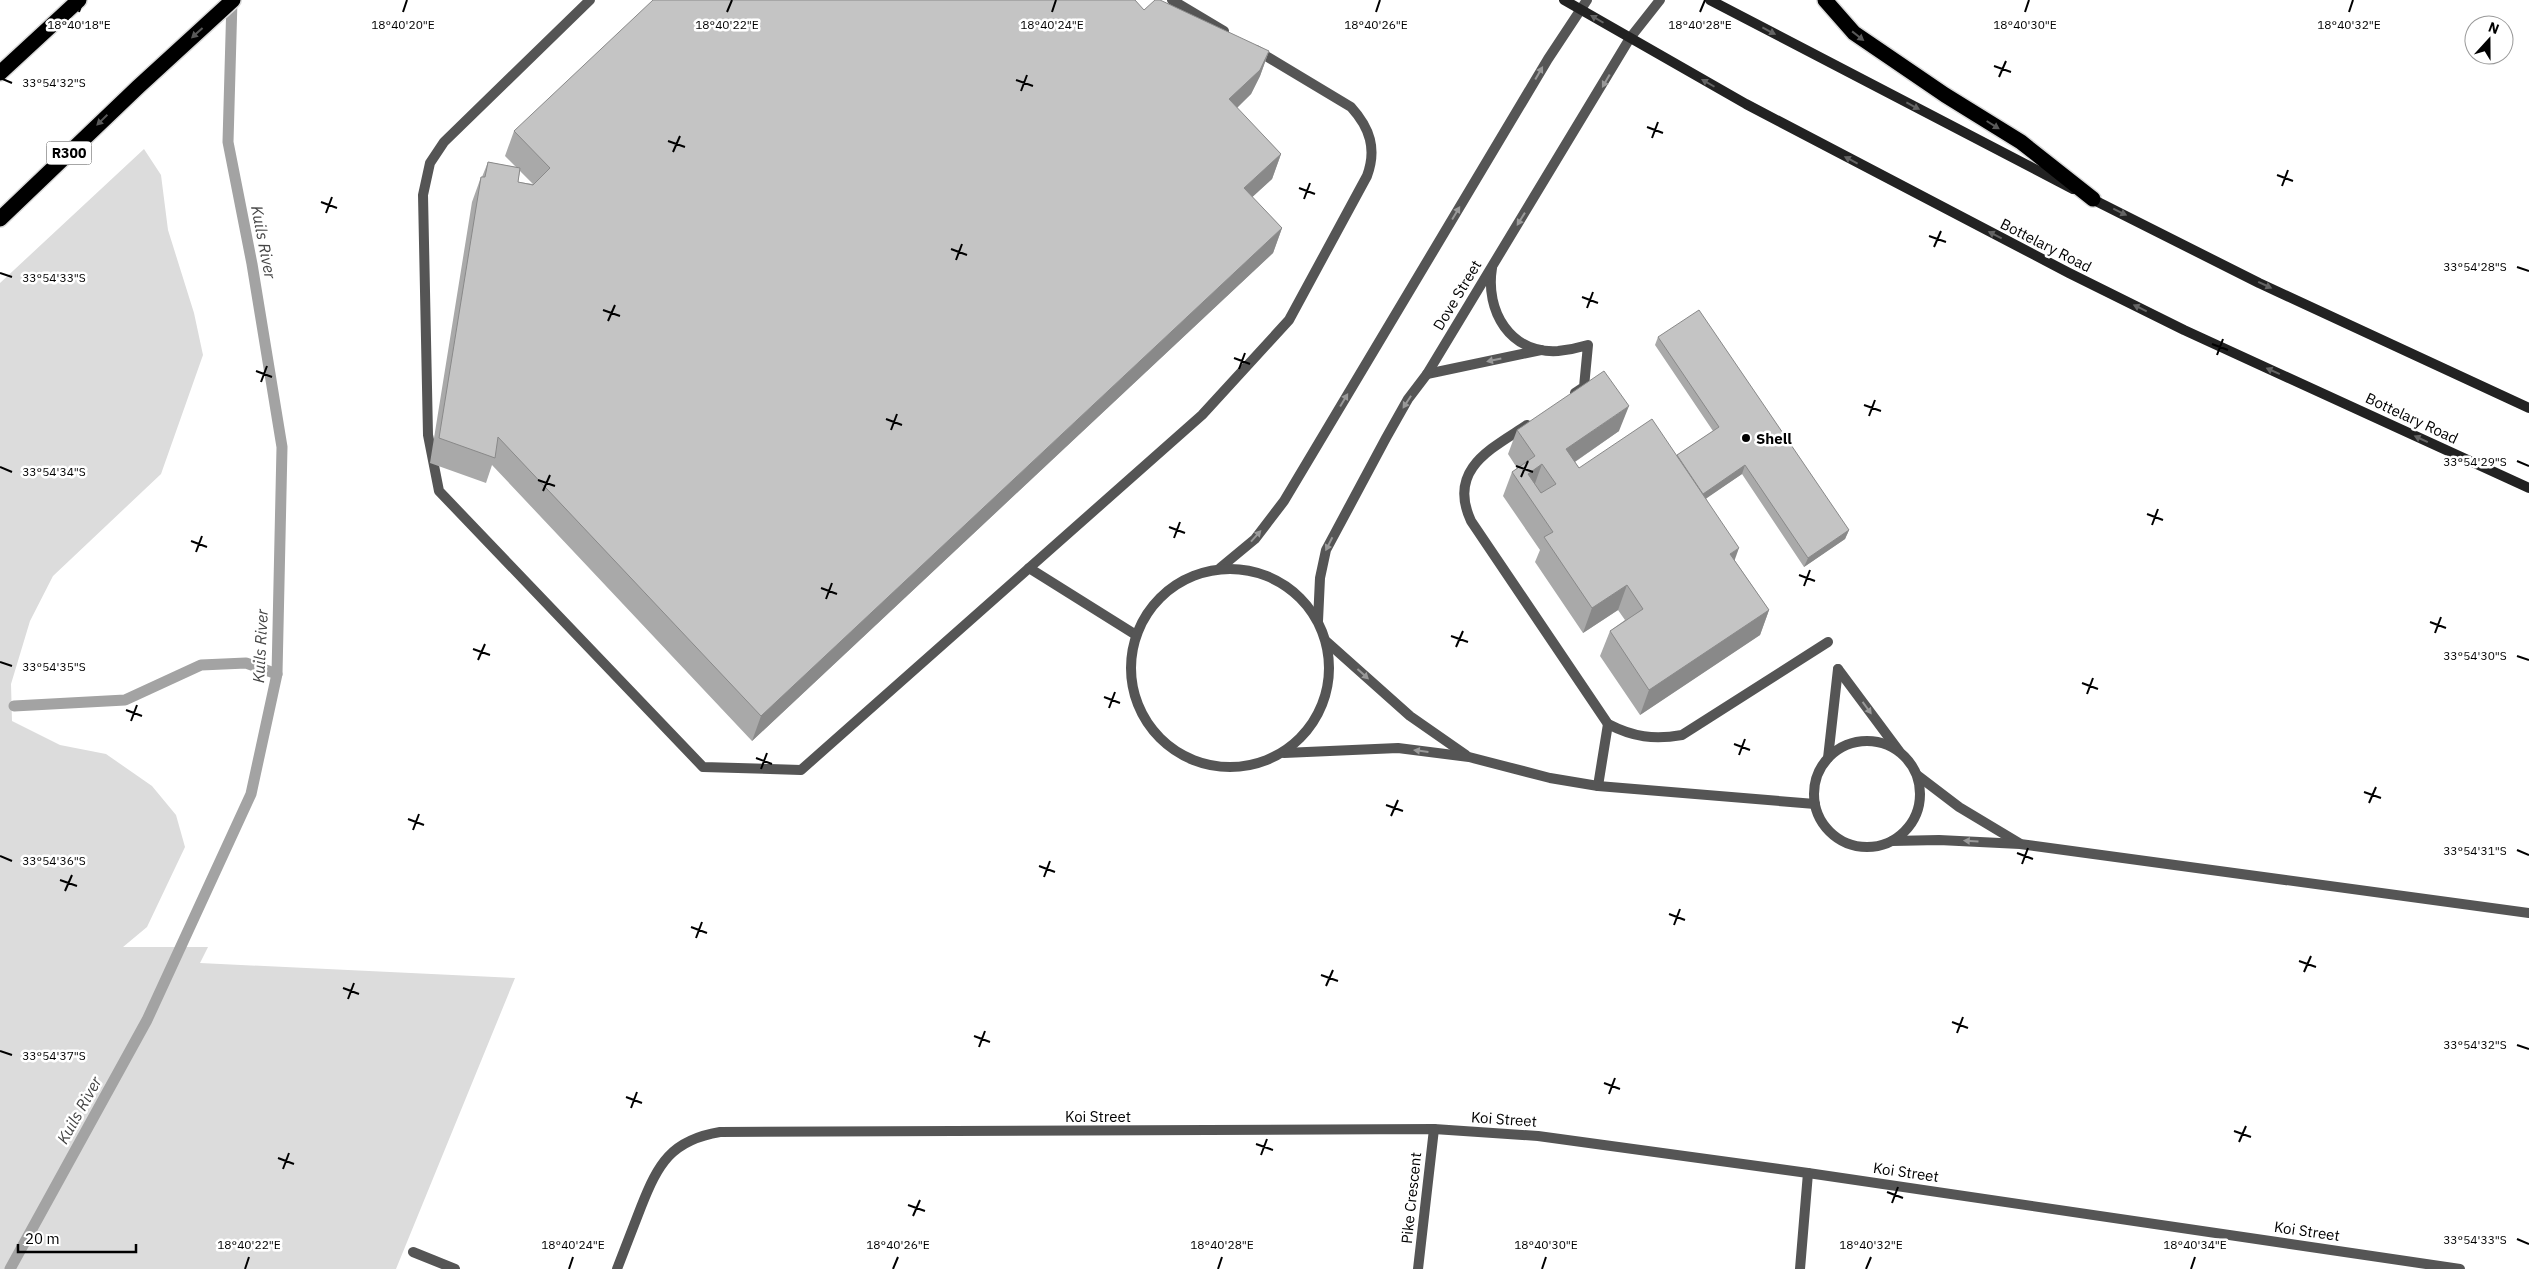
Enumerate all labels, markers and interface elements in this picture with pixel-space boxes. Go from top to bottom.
one-way arrow [1591,15,1604,24]
north arrow [2464,15,2514,65]
text: 18°40'18"E [47,17,111,32]
text: 18°40'20"E [371,17,435,32]
text: 18°40'22"E [695,17,759,32]
text: 18°40'24"E [1020,17,1084,32]
text: 18°40'26"E [1344,17,1408,32]
text: 18°40'28"E [1668,17,1732,32]
text: 18°40'30"E [1993,17,2057,32]
text: 18°40'32"E [2317,17,2381,32]
text: N [2486,18,2502,38]
one-way arrow [191,27,203,39]
one-way arrow [1762,27,1776,35]
one-way arrow [1851,30,1864,41]
one-way arrow [1535,67,1544,80]
one-way arrow [1601,74,1610,87]
text: 33°54'32"S [22,75,86,90]
one-way arrow [1701,78,1715,87]
one-way arrow [1906,102,1919,111]
one-way arrow [97,114,109,126]
one-way arrow [1987,121,2000,130]
road number: R300 [46,142,92,164]
one-way arrow [1844,156,1858,164]
water label: Kuils River [247,204,281,281]
one-way arrow [1452,206,1461,219]
one-way arrow [2112,208,2127,217]
one-way arrow [1516,213,1526,226]
street label: Bottelary Road [1997,214,2095,276]
one-way arrow [1988,231,2002,239]
street label: Dove Street [1429,256,1485,334]
text: 33°54'28"S [2443,259,2507,274]
text: 33°54'33"S [22,270,86,285]
one-way arrow [2258,282,2272,290]
one-way arrow [2133,304,2147,312]
one-way arrow [1487,356,1502,364]
one-way arrow [2266,366,2280,374]
street label: Bottelary Road [2363,388,2461,448]
one-way arrow [1340,394,1349,407]
one-way arrow [1403,395,1412,408]
place label: Shell [1756,429,1792,448]
marker: Shell [1740,432,1752,444]
one-way arrow [2414,434,2428,442]
text: 33°54'29"S [2443,454,2507,469]
text: 33°54'34"S [22,464,86,479]
one-way arrow [1250,531,1262,543]
one-way arrow [1325,537,1333,551]
water label: Kuils River [248,607,272,683]
text: 33°54'30"S [2443,648,2507,663]
text: 33°54'35"S [22,659,86,674]
one-way arrow [1357,668,1369,680]
one-way arrow [1862,701,1873,714]
one-way arrow [1412,747,1428,755]
one-way arrow [1963,837,1979,845]
text: 33°54'31"S [2443,843,2507,858]
text: 33°54'36"S [22,853,86,868]
text: 33°54'32"S [2443,1037,2507,1052]
text: 33°54'37"S [22,1048,86,1063]
water label: Kuils River [52,1072,106,1147]
street label: Koi Street [1065,1107,1131,1126]
street label: Koi Street [1470,1107,1538,1131]
street label: Pike Crescent [1397,1151,1425,1245]
street label: Koi Street [1872,1158,1940,1186]
street label: Koi Street [2273,1217,2341,1245]
scale bar [18,1222,135,1254]
text: 20 m [25,1229,60,1248]
text: 33°54'33"S [2443,1232,2507,1247]
text: 18°40'22"E [217,1237,281,1252]
text: 18°40'24"E [541,1237,605,1252]
text: 18°40'26"E [866,1237,930,1252]
text: 18°40'28"E [1190,1237,1254,1252]
text: 18°40'30"E [1514,1237,1578,1252]
text: 18°40'32"E [1839,1237,1903,1252]
text: 18°40'34"E [2163,1237,2227,1252]

